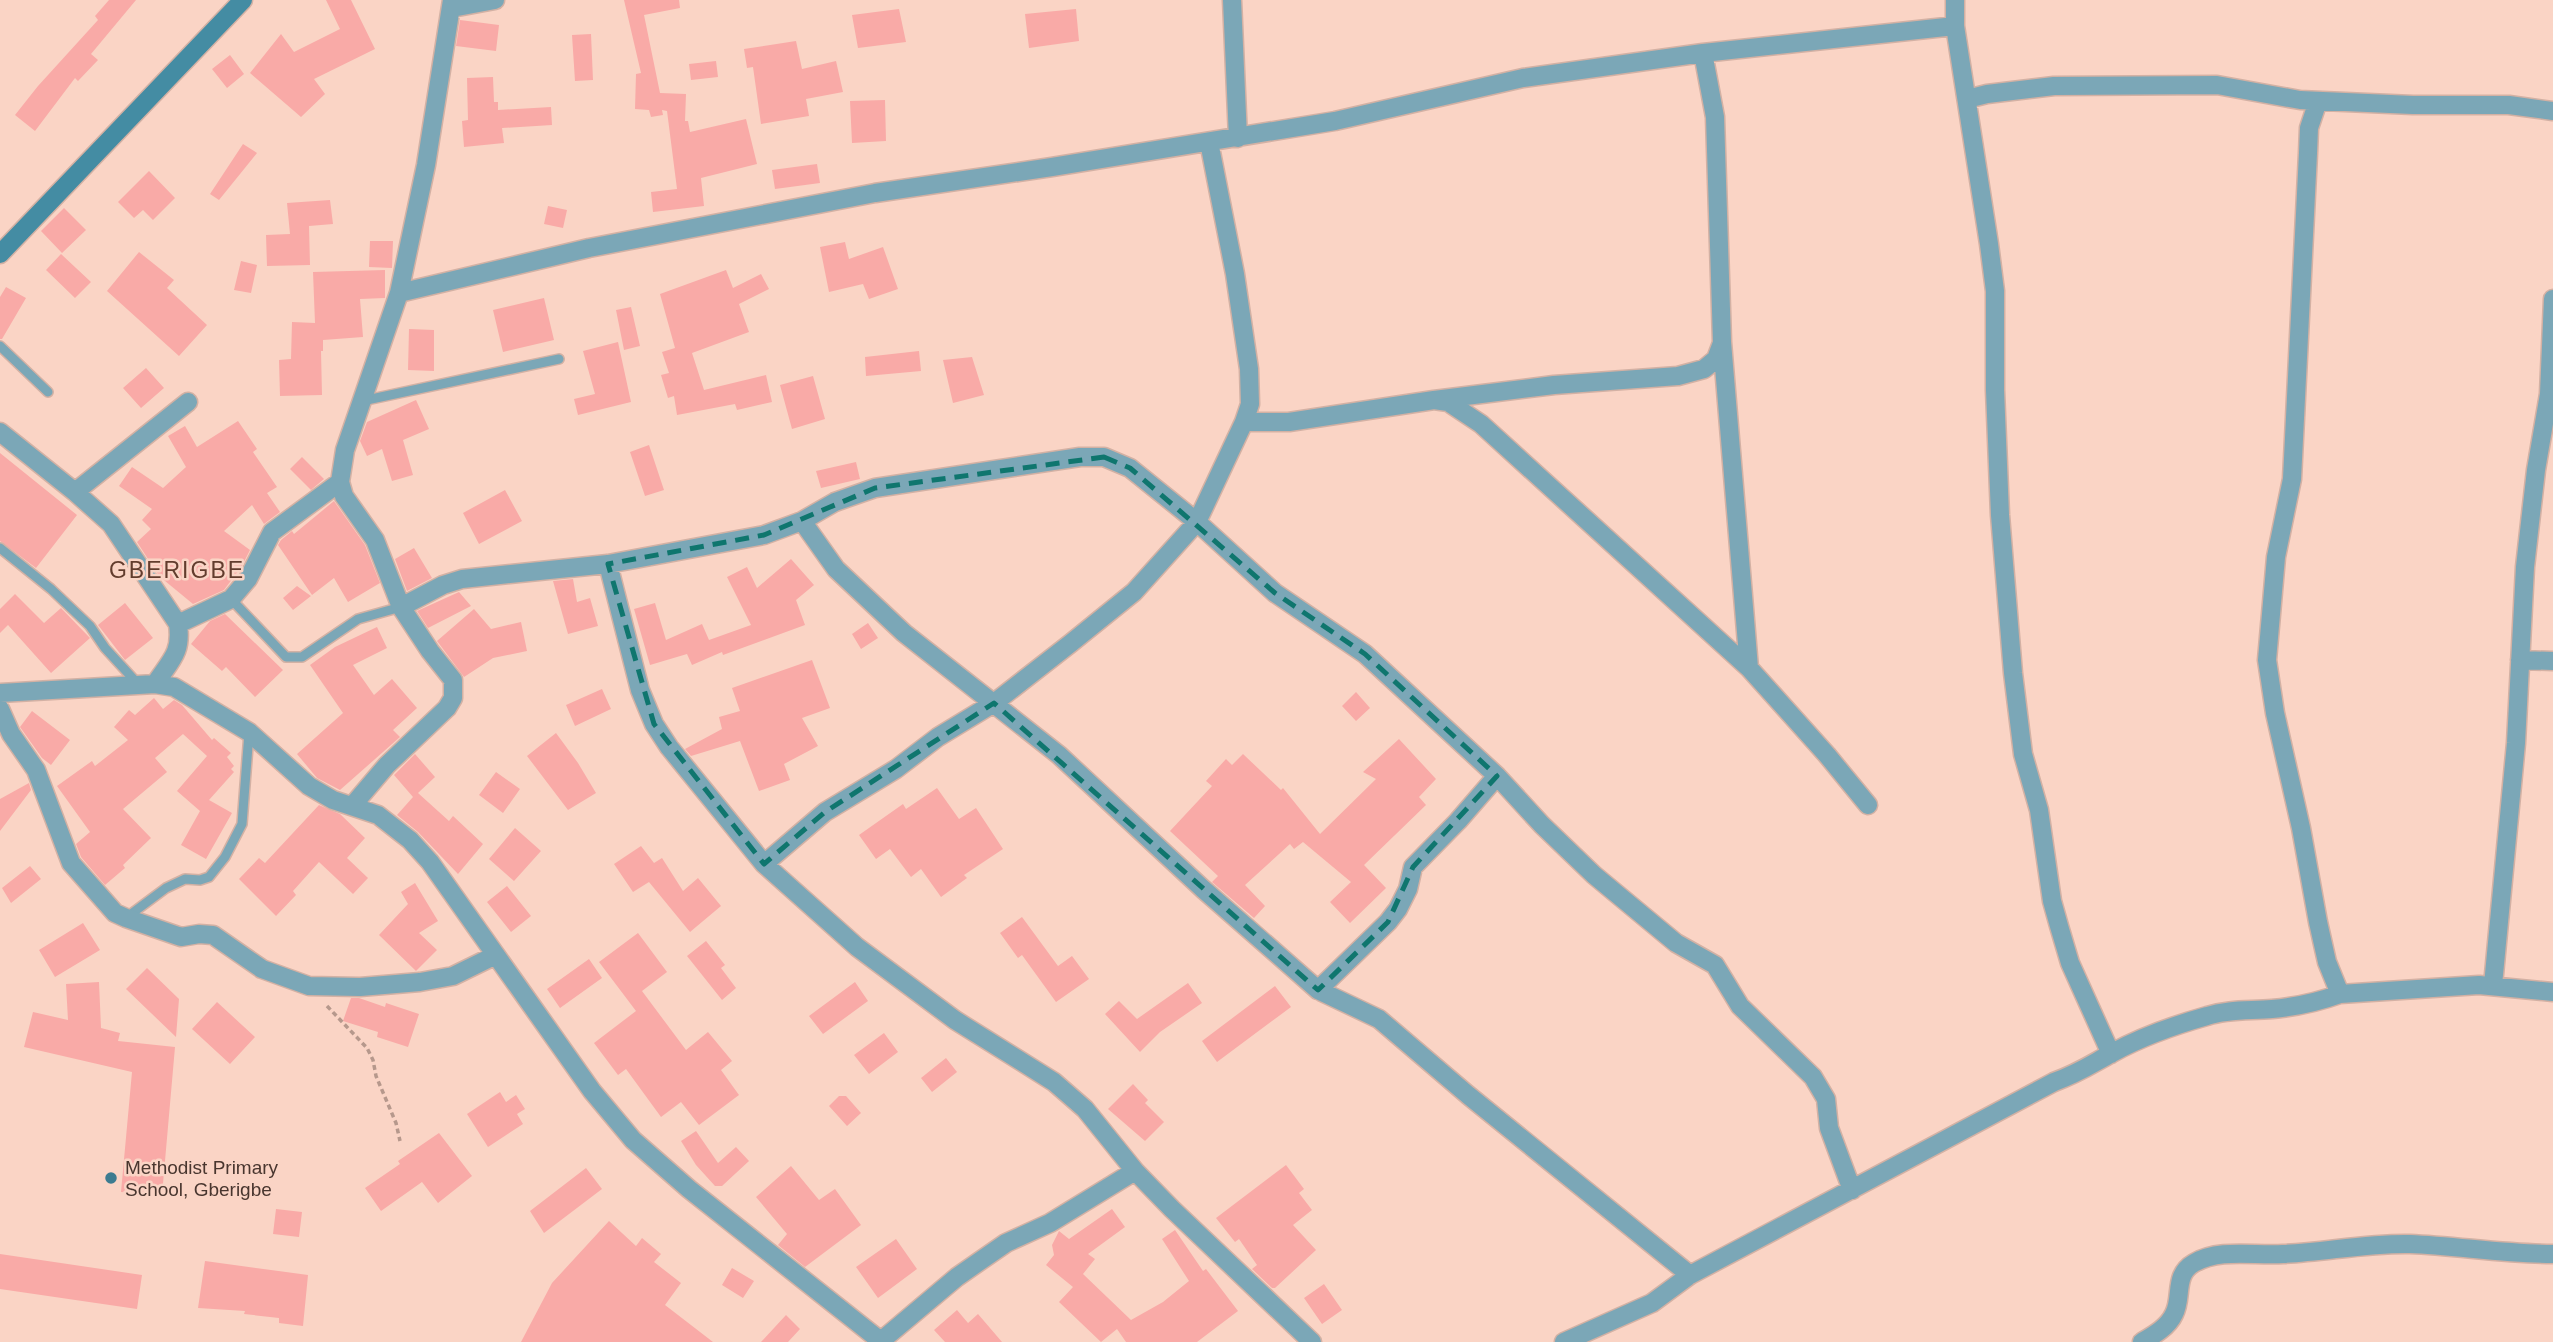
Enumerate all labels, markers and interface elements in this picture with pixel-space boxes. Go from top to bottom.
district label: GBERIGBE [109,557,245,583]
place label: Methodist Primary School, Gberigbe [125,1157,279,1200]
marker: Methodist Primary School, Gberigbe [103,1170,119,1186]

